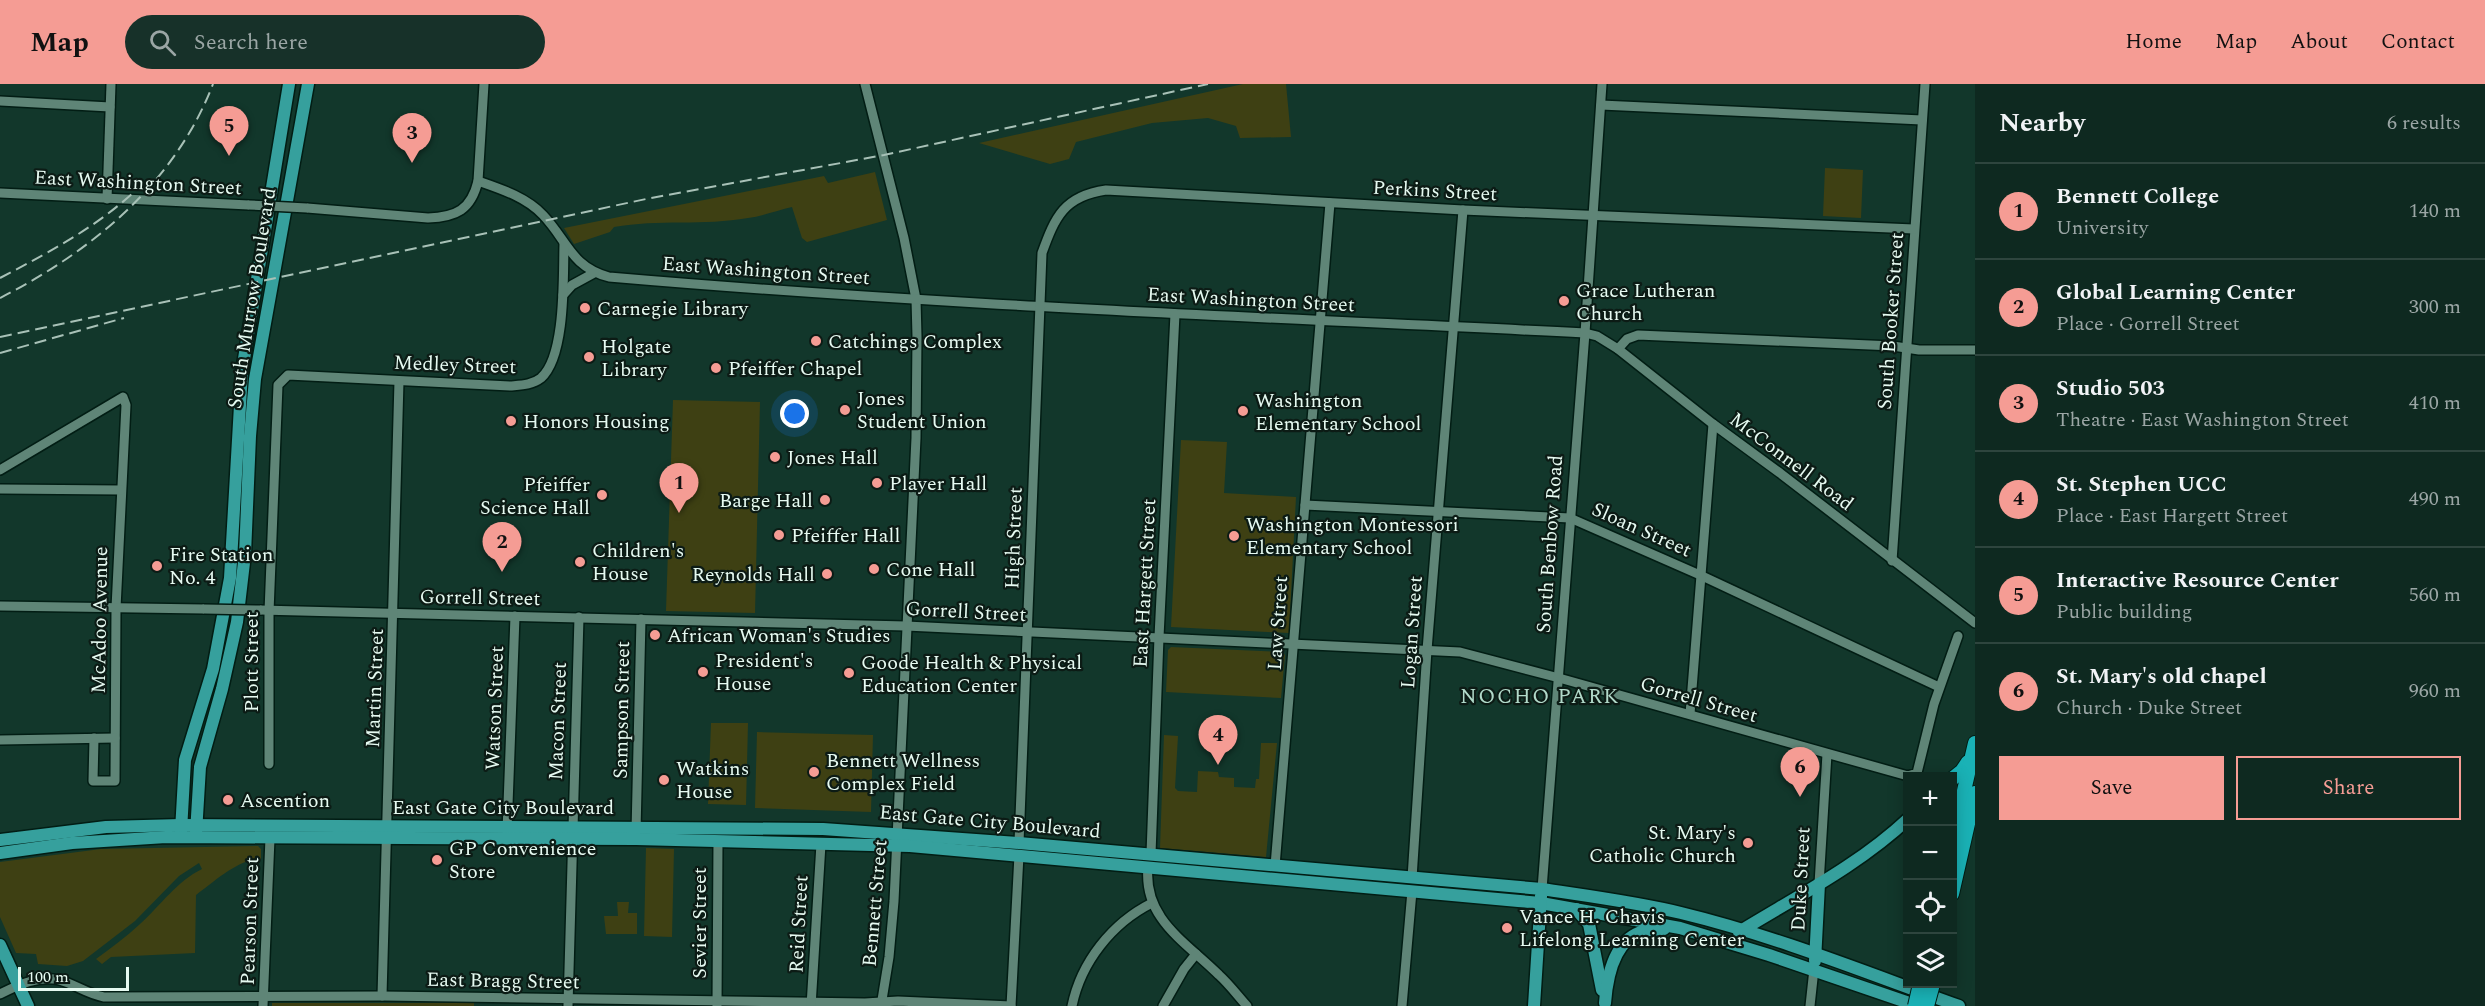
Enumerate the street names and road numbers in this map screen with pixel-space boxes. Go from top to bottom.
street label: East Washington Street [33,163,243,203]
street label: Perkins Street [1372,173,1498,209]
street label: South Murrow Boulevard [220,186,284,411]
street label: South Booker Street [1870,231,1912,411]
street label: East Washington Street [661,249,871,293]
street label: East Washington Street [1146,280,1356,320]
street label: Medley Street [393,348,517,382]
street label: McConnell Road [1723,405,1860,519]
street label: South Benbow Road [1529,454,1571,634]
street label: High Street [997,486,1031,590]
street label: Sloan Street [1587,495,1696,565]
street label: East Hargett Street [1126,498,1164,668]
street label: McAdoo Avenue [84,546,116,694]
street label: Law Street [1260,575,1296,671]
street label: Logan Street [1393,575,1431,690]
street label: Gorrell Street [419,582,541,614]
street label: Gorrell Street [905,594,1027,630]
street label: Plott Street [237,611,267,713]
street label: Martin Street [358,628,392,748]
street label: Sampson Street [606,641,638,779]
street label: Watson Street [478,645,512,771]
street label: Macon Street [541,661,575,781]
street label: Gorrell Street [1636,669,1761,731]
street label: East Gate City Boulevard [392,793,614,823]
street label: East Gate City Boulevard [878,797,1102,847]
street label: Duke Street [1783,826,1819,932]
street label: Bennett Street [854,838,896,968]
street label: Pearson Street [233,856,267,986]
street label: Sevier Street [685,867,715,979]
street label: Reid Street [781,874,817,974]
street label: East Bragg Street [426,965,580,997]

